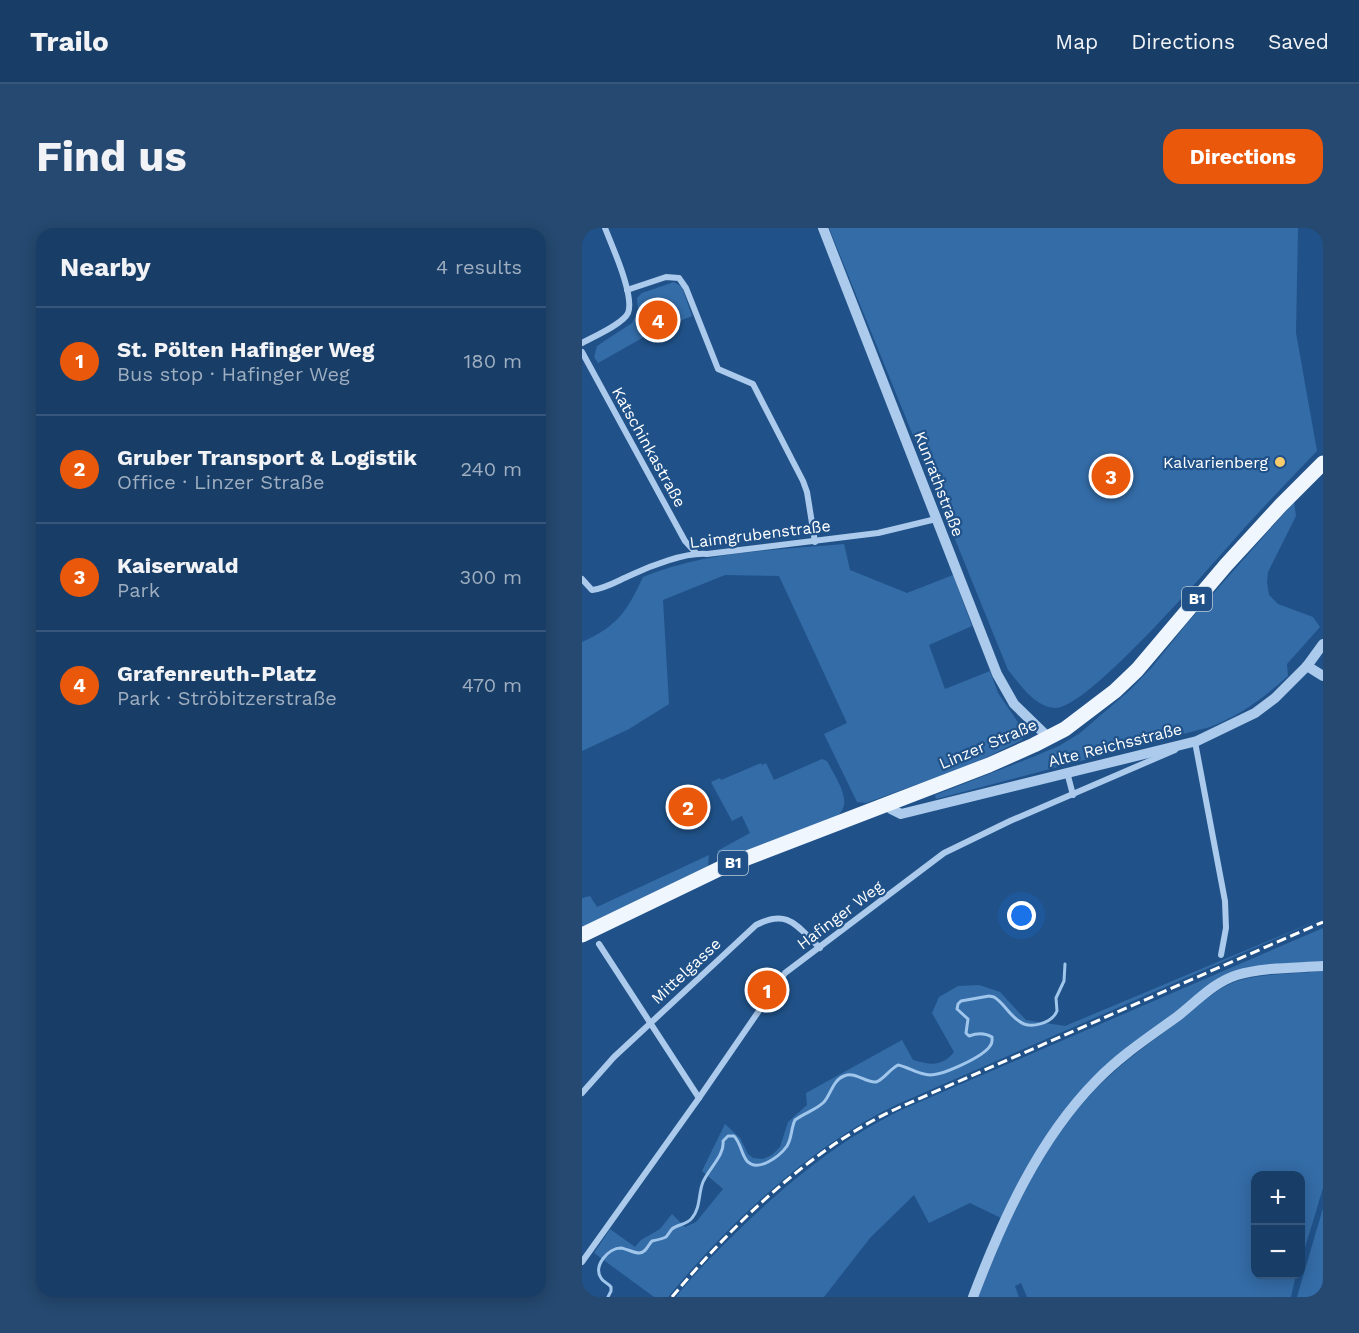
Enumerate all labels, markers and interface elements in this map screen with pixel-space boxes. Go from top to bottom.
text: Trailo [30,25,109,58]
text: Map [1055,29,1098,54]
text: Directions [1131,29,1235,54]
text: Saved [1268,29,1329,54]
button: Directions [1163,129,1323,184]
text: Find us [36,132,187,181]
text: Nearby [60,252,151,282]
text: 4 results [436,255,522,279]
pin: 4 [638,298,678,343]
text: St. Pölten Hafinger Weg [117,337,374,362]
text: 1 [75,349,84,373]
text: 180 m [464,349,522,373]
text: Bus stop · Hafinger Weg [117,362,350,386]
street label: Katschinkastraße [608,383,690,511]
street label: Kunrathstraße [910,429,968,539]
text: Gruber Transport & Logistik [117,445,417,470]
place label: Kalvarienberg [1163,453,1268,472]
pin: 3 [1092,454,1130,498]
marker: Kalvarienberg [1273,455,1287,469]
text: 2 [74,457,85,481]
text: 240 m [460,457,522,481]
text: Office · Linzer Straße [117,470,324,494]
street label: Laimgrubenstraße [688,516,832,552]
text: Kaiserwald [117,553,239,578]
text: 3 [74,565,85,589]
text: 300 m [460,565,522,589]
text: Park [117,578,160,602]
road number: B1 [1182,587,1212,611]
text: Grafenreuth-Platz [117,661,316,686]
text: 4 [73,673,86,697]
text: 470 m [462,673,522,697]
text: Park · Ströbitzerstraße [117,686,337,710]
street label: Linzer Straße [936,715,1040,773]
street label: Alte Reichsstraße [1046,719,1184,771]
pin: 2 [668,784,708,830]
road number: B1 [718,851,748,875]
street label: Hafinger Weg [793,876,887,953]
your location [1007,901,1036,930]
street label: Mittelgasse [647,934,725,1008]
pin: 1 [748,968,786,1012]
map controls [1251,1171,1305,1279]
button: + [1251,1171,1305,1225]
button: − [1251,1225,1305,1279]

